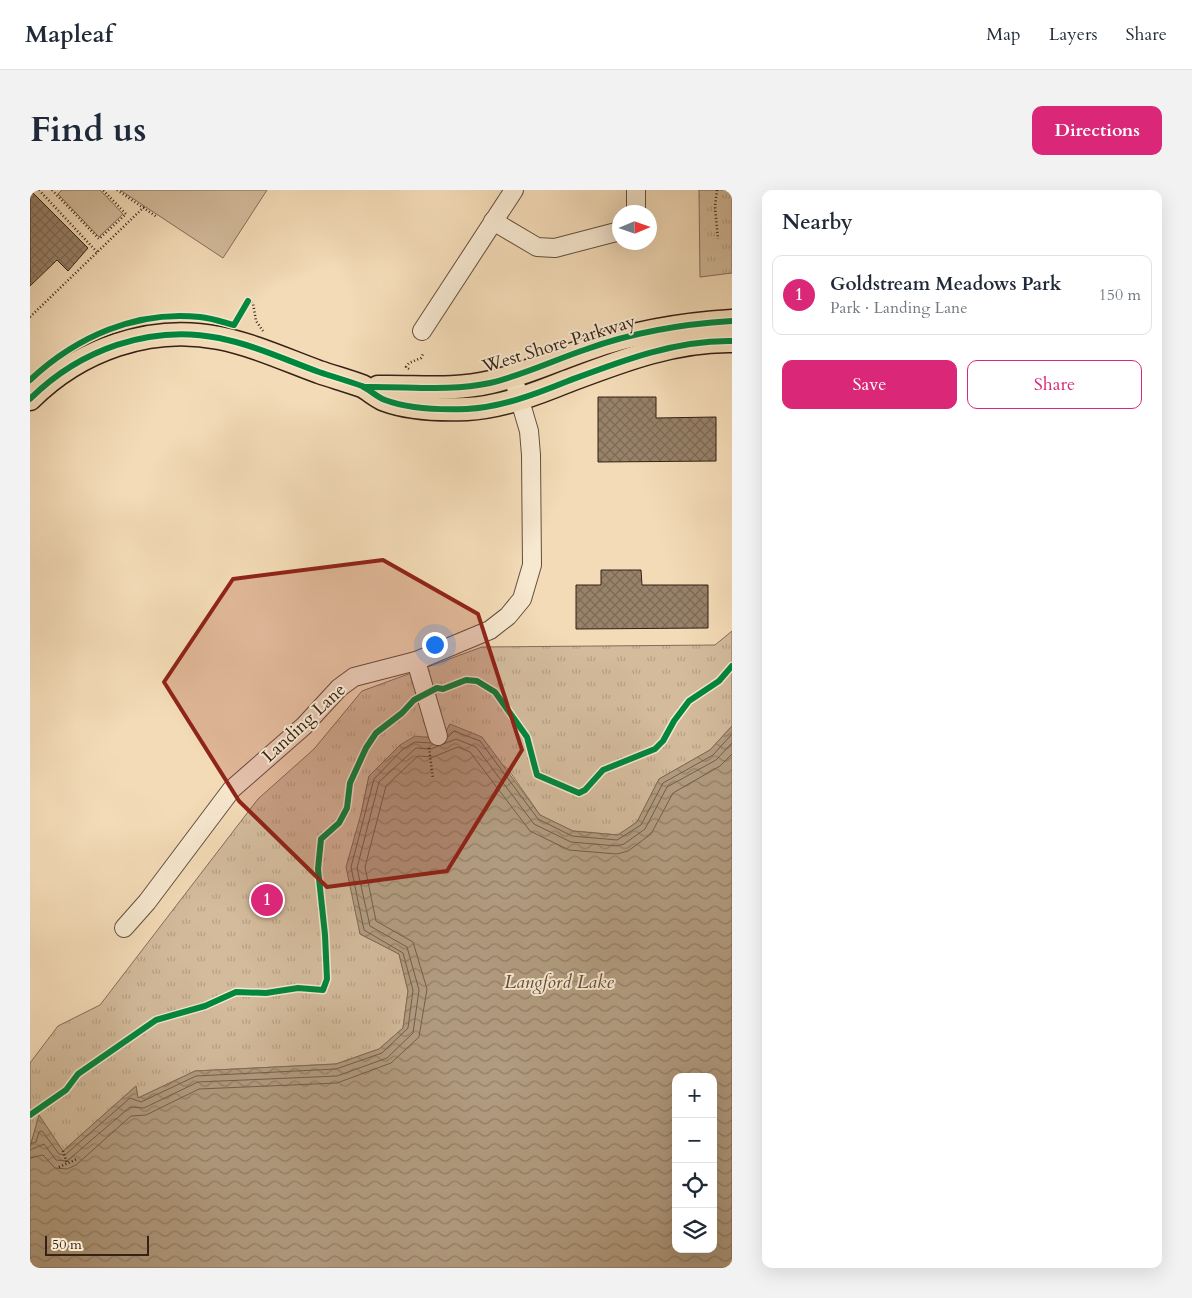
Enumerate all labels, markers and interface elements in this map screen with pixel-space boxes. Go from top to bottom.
text: Mapleaf [25,18,113,51]
text: Map [986,22,1021,47]
text: Layers [1049,22,1098,47]
text: Share [1126,22,1167,47]
text: Find us [30,106,146,154]
button: Directions [1032,106,1162,155]
north arrow [612,205,657,250]
text: Nearby [782,208,853,237]
text: Goldstream Meadows Park [830,271,1062,297]
text: 1 [795,284,803,306]
text: 150 m [1099,284,1141,306]
text: Park · Landing Lane [830,297,967,319]
street label: West Shore Parkway [478,309,639,380]
button: Save [782,360,957,409]
button: Share [967,360,1142,409]
your location [422,632,448,658]
street label: Landing Lane [257,678,351,768]
pin: 1 [251,881,283,919]
water label: Langford Lake [504,969,614,995]
map controls [672,1073,717,1253]
button: + [672,1073,717,1118]
button: − [672,1118,717,1163]
button: locate [672,1163,717,1208]
button: layers [672,1208,717,1253]
scale bar [45,1233,149,1256]
text: 50 m [52,1235,82,1254]

